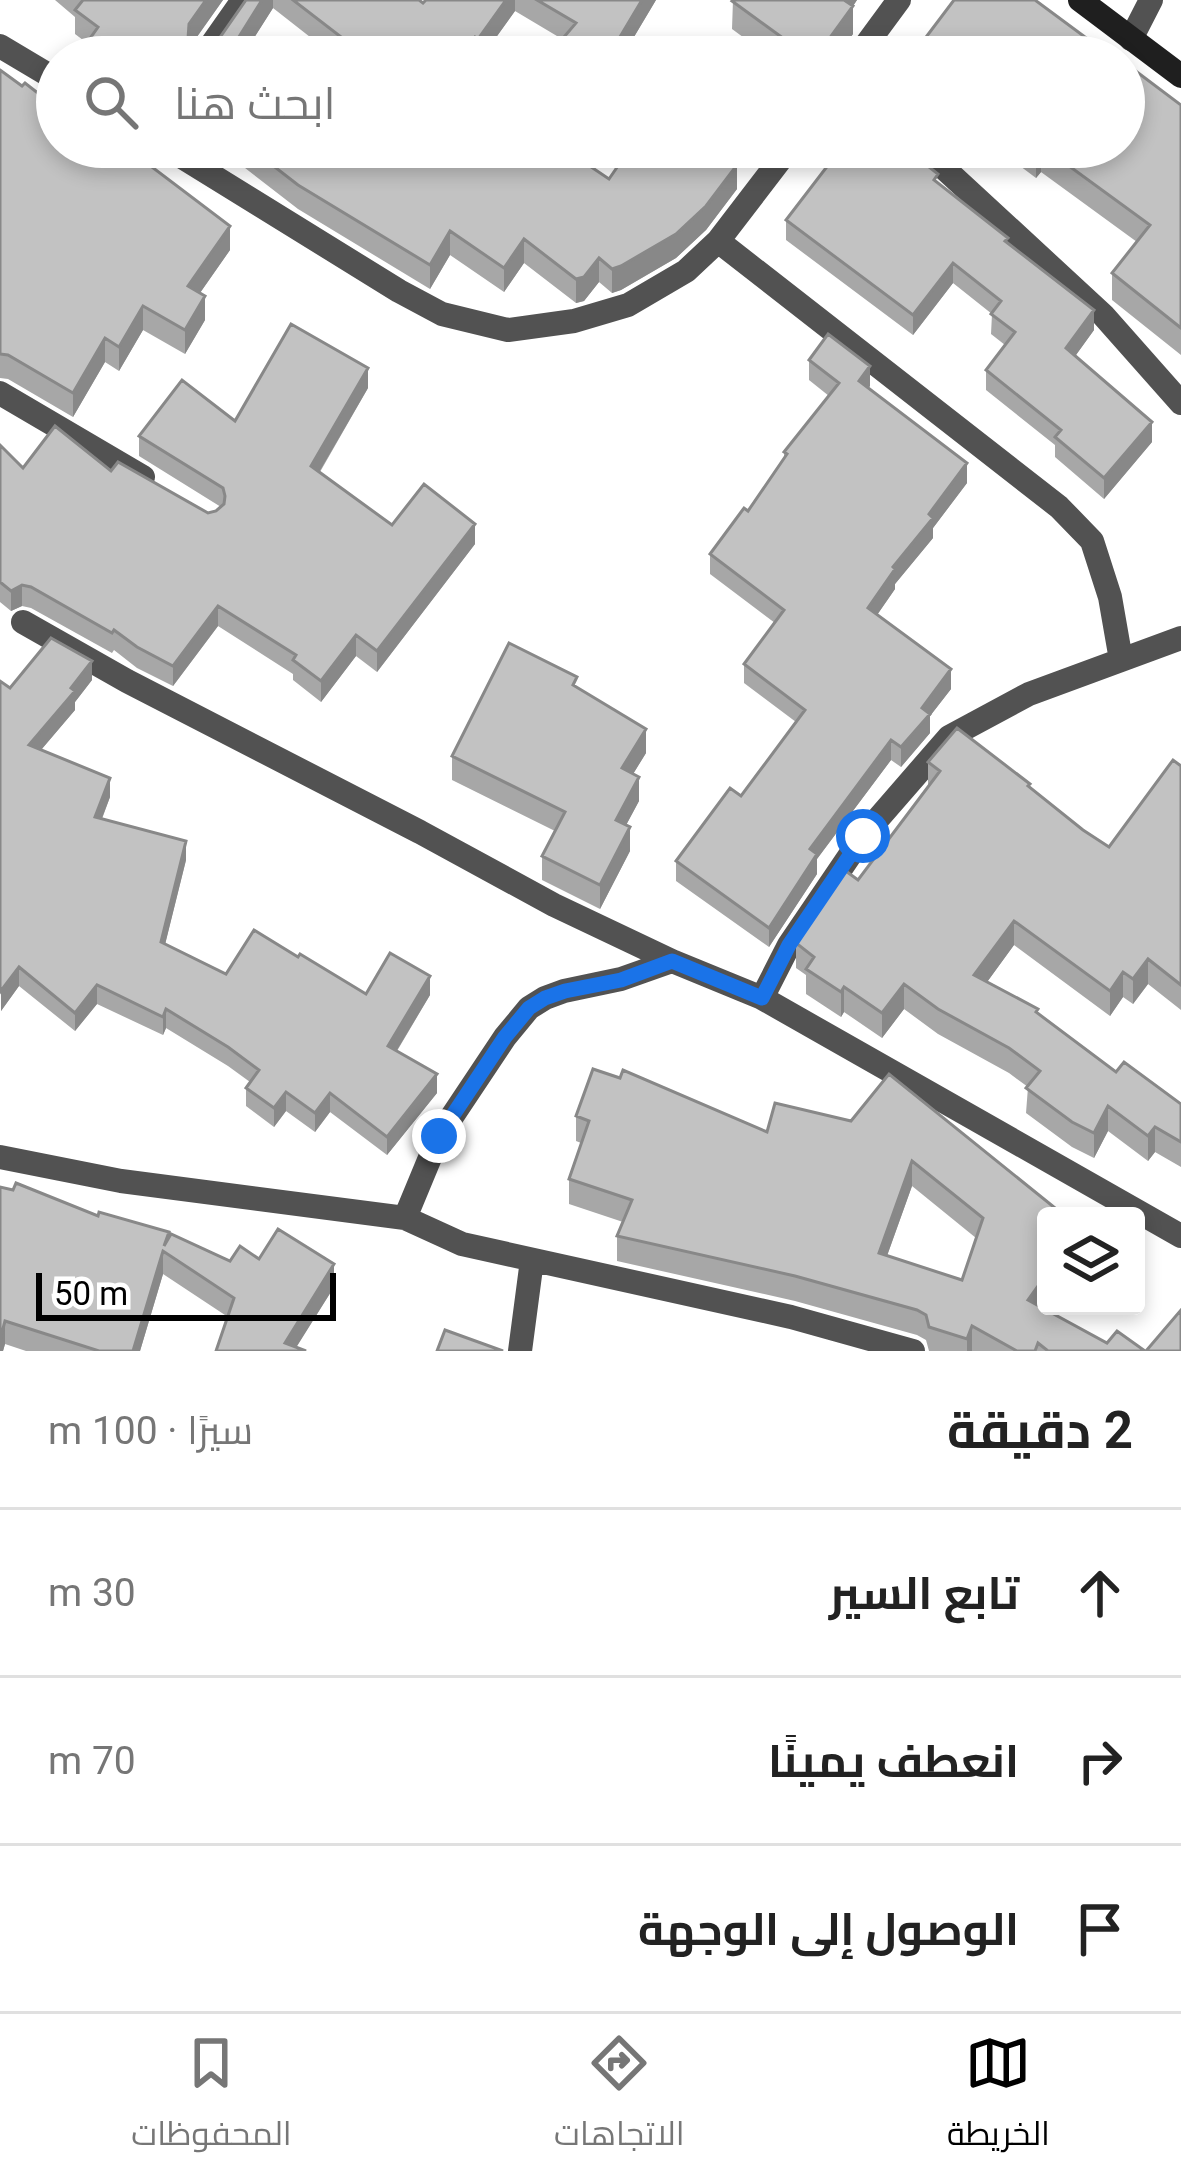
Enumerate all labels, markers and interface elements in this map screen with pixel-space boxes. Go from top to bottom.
search box [36,36,1145,168]
icon: search [78,69,144,135]
text: ابحث هنا [174,77,336,130]
route start [836,809,890,863]
route end [412,1109,466,1163]
map controls [1037,1207,1145,1315]
button: layers [1037,1207,1145,1315]
scale bar [36,1267,336,1320]
text: 50 m [54,1274,128,1313]
text: 2 دقيقة [947,1401,1133,1460]
text: سيرًا · 100 m [48,1408,253,1454]
icon: ahead [1067,1560,1133,1626]
text: تابع السير [829,1567,1019,1620]
text: 30 m [48,1570,136,1616]
icon: right [1067,1728,1133,1794]
text: انعطف يمينًا [768,1735,1019,1788]
text: 70 m [48,1738,136,1784]
icon: arrive [1067,1896,1133,1962]
text: الوصول إلى الوجهة [638,1903,1019,1956]
tab: المحفوظات [131,2030,292,2164]
tab: الاتجاهات [554,2030,685,2164]
tab: الخريطة [947,2030,1050,2164]

